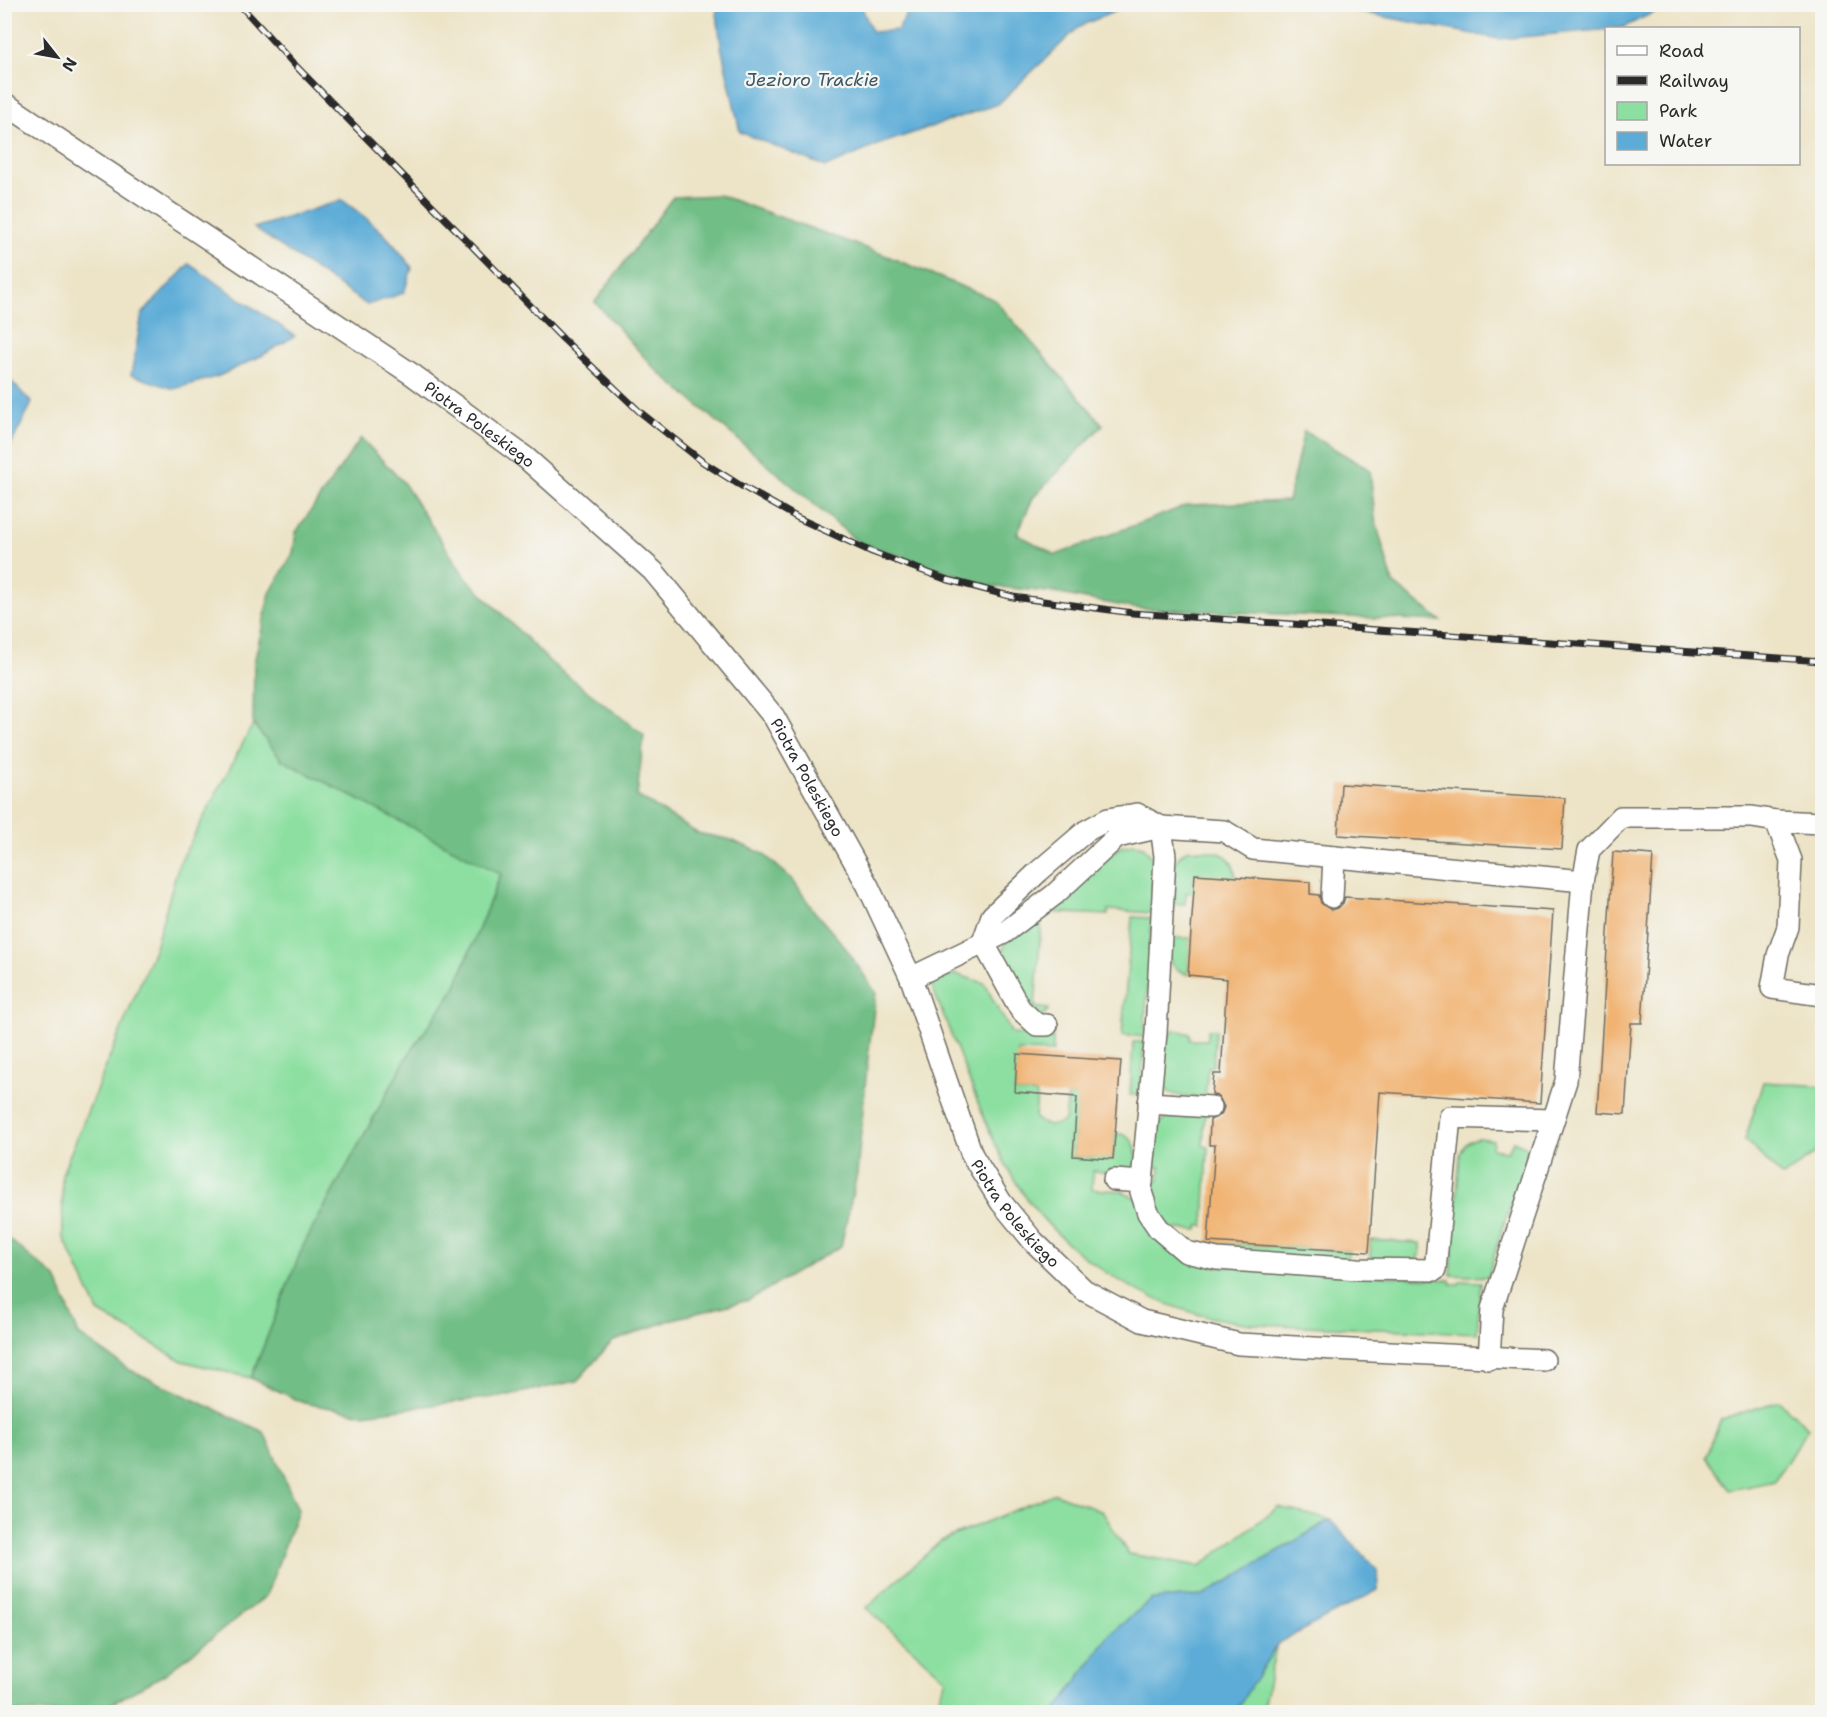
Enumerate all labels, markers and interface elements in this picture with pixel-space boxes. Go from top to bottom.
north arrow [27,27,87,87]
legend [1605,27,1800,165]
text: Road [1659,39,1704,63]
text: N [57,54,82,75]
water label: Jezioro Trackie [745,68,879,92]
text: Railway [1659,69,1729,93]
text: Park [1659,99,1698,123]
text: Water [1659,129,1712,153]
street label: Piotra Poleskiego [420,376,540,472]
street label: Piotra Poleskiego [766,714,849,840]
street label: Piotra Poleskiego [966,1155,1064,1272]

